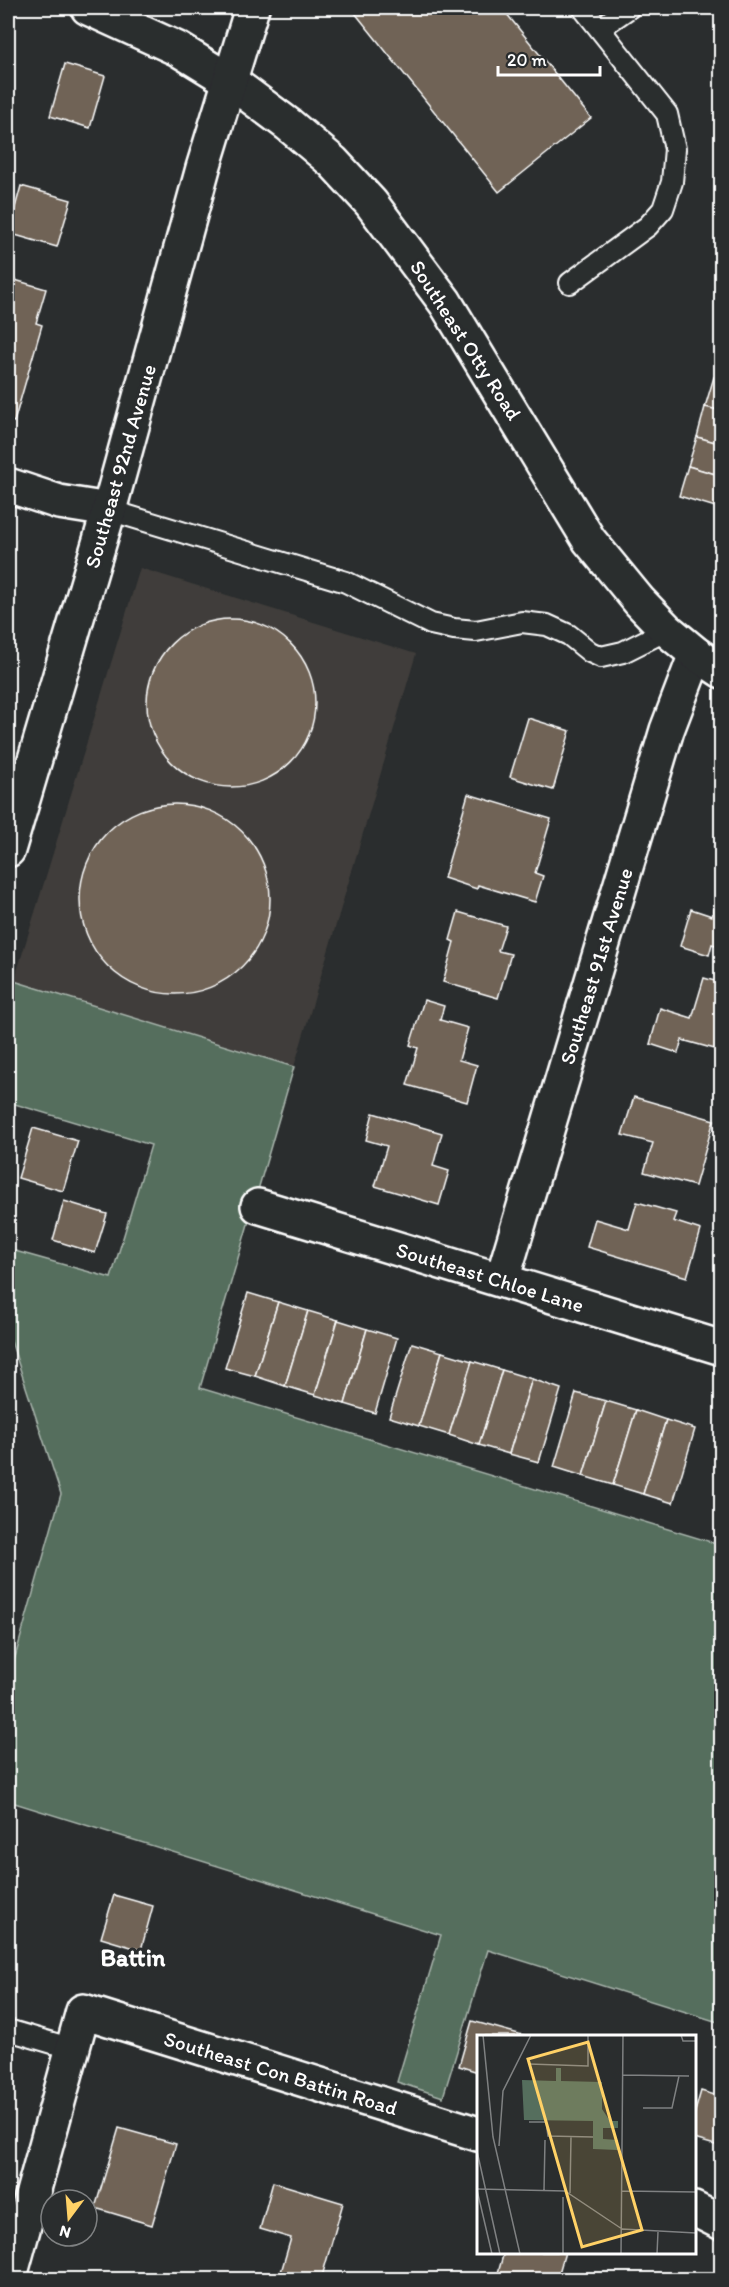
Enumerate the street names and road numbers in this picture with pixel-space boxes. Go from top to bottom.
street label: Southeast Otty Road [405,255,527,425]
street label: Southeast 92nd Avenue [79,361,161,571]
street label: Southeast 91st Avenue [554,865,638,1067]
street label: Southeast Chloe Lane [393,1237,587,1317]
street label: Southeast Con Battin Road [161,2026,401,2121]

